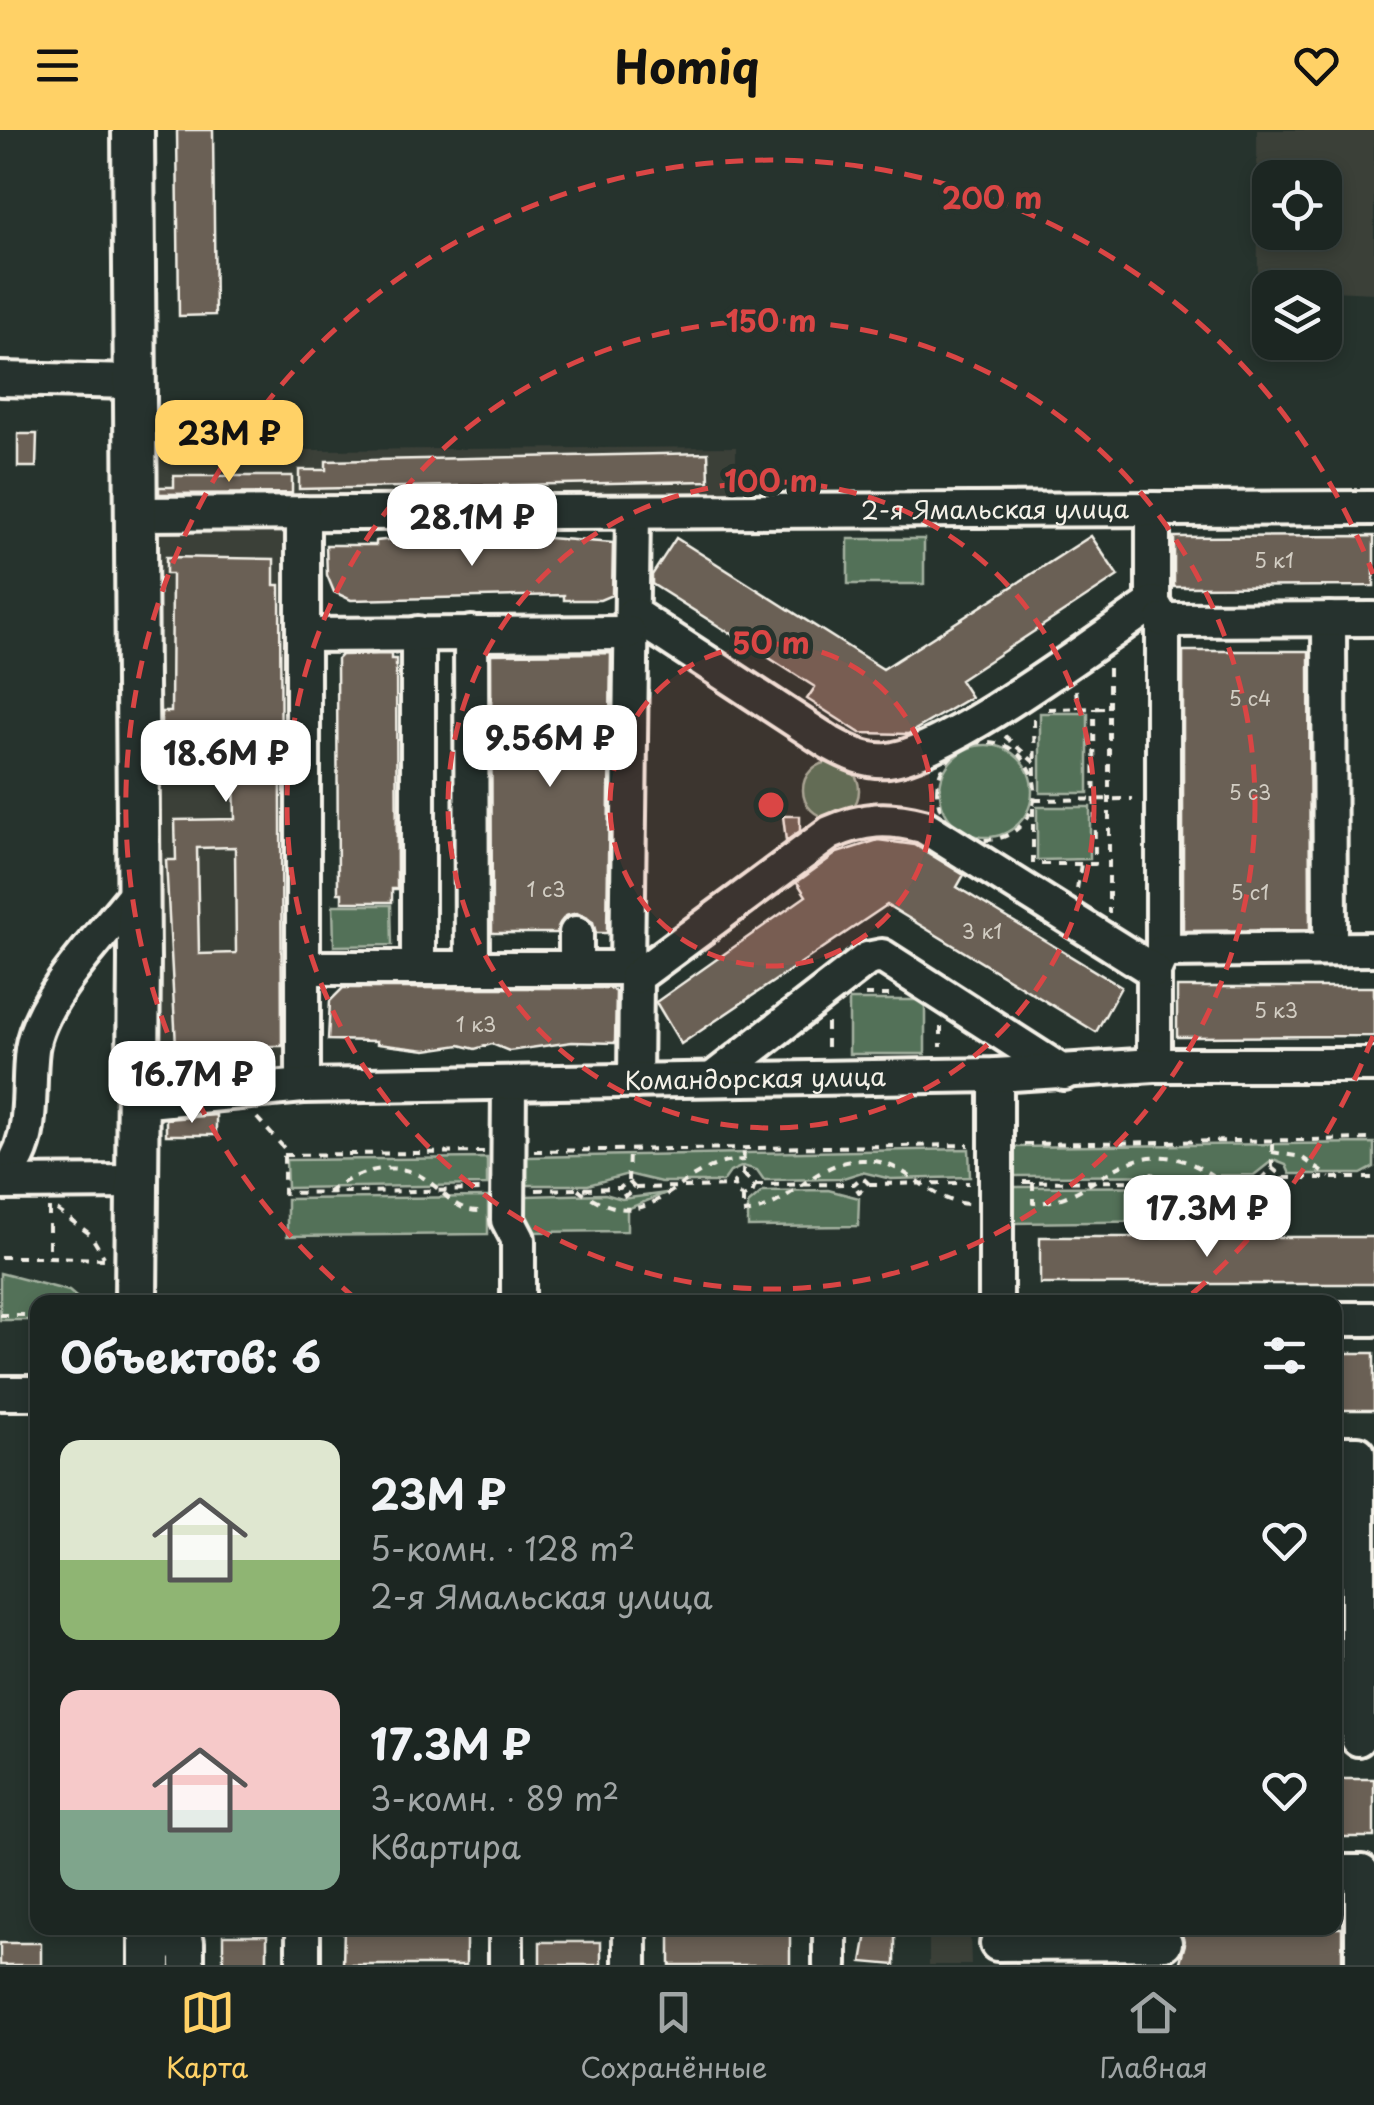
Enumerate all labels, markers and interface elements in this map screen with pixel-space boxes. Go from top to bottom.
text: Homiq [614,31,760,99]
icon: menu [30,38,85,93]
icon: heart [1289,38,1344,93]
map controls [1252,160,1342,360]
button: locate [1252,160,1342,250]
text: 200 m [942,174,1042,219]
button: layers [1252,270,1342,360]
text: 150 m [726,297,816,342]
pin: 23M ₽ [159,400,299,485]
text: 23M ₽ [177,408,281,456]
text: 100 m [724,457,818,502]
pin: 28.1M ₽ [380,484,564,569]
street label: 2-я Ямальская улица [861,489,1129,528]
text: 28.1M ₽ [409,492,535,540]
house number: 5 к1 [1254,545,1294,575]
text: 50 m [732,619,810,664]
house number: 5 с4 [1229,683,1271,713]
pin: 9.56M ₽ [458,705,642,790]
text: 9.56M ₽ [485,713,615,761]
pin: 18.6M ₽ [134,720,318,805]
text: 18.6M ₽ [163,728,289,776]
house number: 5 с3 [1229,777,1271,807]
centre of rings [753,787,789,823]
house number: 1 с3 [526,874,566,904]
house number: 5 с1 [1231,877,1269,907]
house number: 3 к1 [962,916,1002,946]
house number: 5 к3 [1254,995,1298,1025]
house number: 1 к3 [456,1009,496,1039]
pin: 16.7M ₽ [100,1041,284,1126]
text: 16.7M ₽ [131,1049,253,1097]
street label: Командорская улица [624,1057,886,1099]
pin: 17.3M ₽ [1115,1175,1299,1260]
text: 17.3M ₽ [1146,1183,1268,1231]
text: Объектов: 6 [60,1324,321,1387]
icon: filters [1257,1328,1312,1383]
text: 23M ₽ [370,1461,506,1524]
icon: home [140,1480,260,1600]
icon: heart [1257,1513,1312,1568]
text: 5-комн. · 128 m² [370,1524,635,1572]
text: 2-я Ямальская улица [370,1572,713,1620]
text: 17.3M ₽ [370,1711,531,1774]
icon: home [140,1730,260,1850]
icon: heart [1257,1763,1312,1818]
text: 3-комн. · 89 m² [370,1774,619,1822]
text: Квартира [370,1822,521,1870]
tab: Карта [166,1985,248,2088]
tab: Сохранённые [580,1985,767,2088]
tab: Главная [1100,1985,1208,2088]

